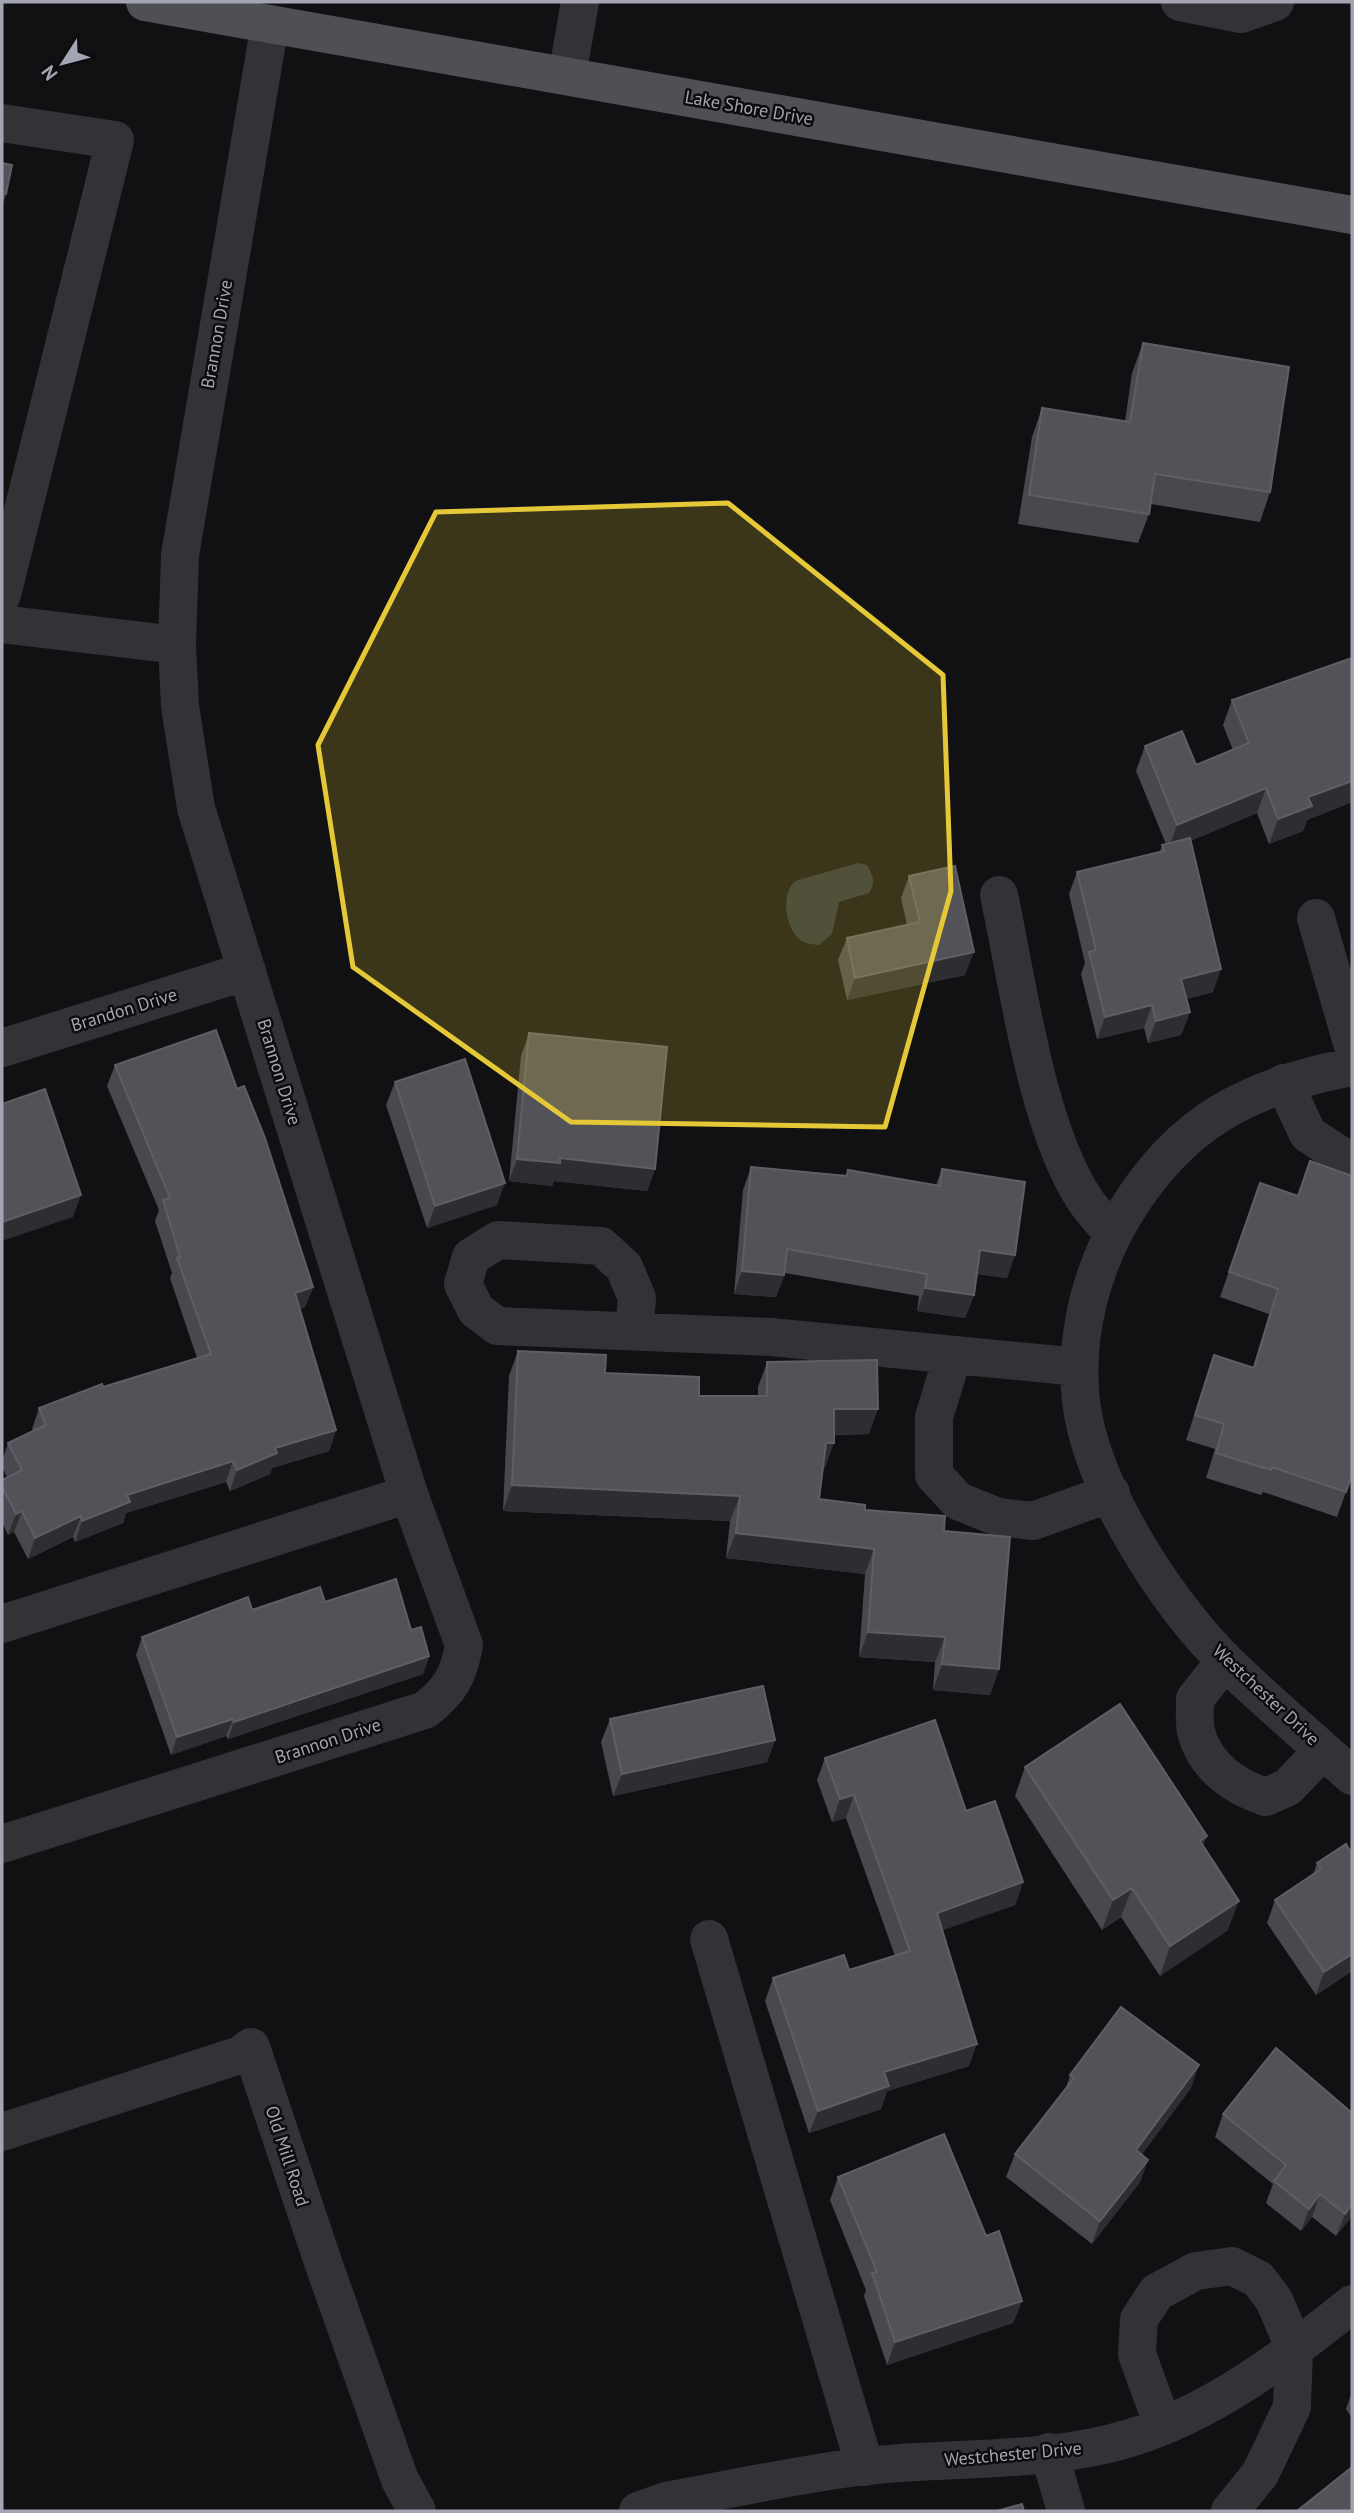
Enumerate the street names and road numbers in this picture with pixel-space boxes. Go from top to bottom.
street label: Lake Shore Drive [683,85,815,130]
street label: Brannon Drive [196,278,237,390]
street label: Brandon Drive [68,982,180,1037]
street label: Brannon Drive [252,1016,307,1128]
street label: Westchester Drive [1208,1639,1325,1750]
street label: Brannon Drive [272,1713,384,1768]
street label: Old Mill Road [260,2103,315,2209]
street label: Westchester Drive [943,2436,1083,2471]

